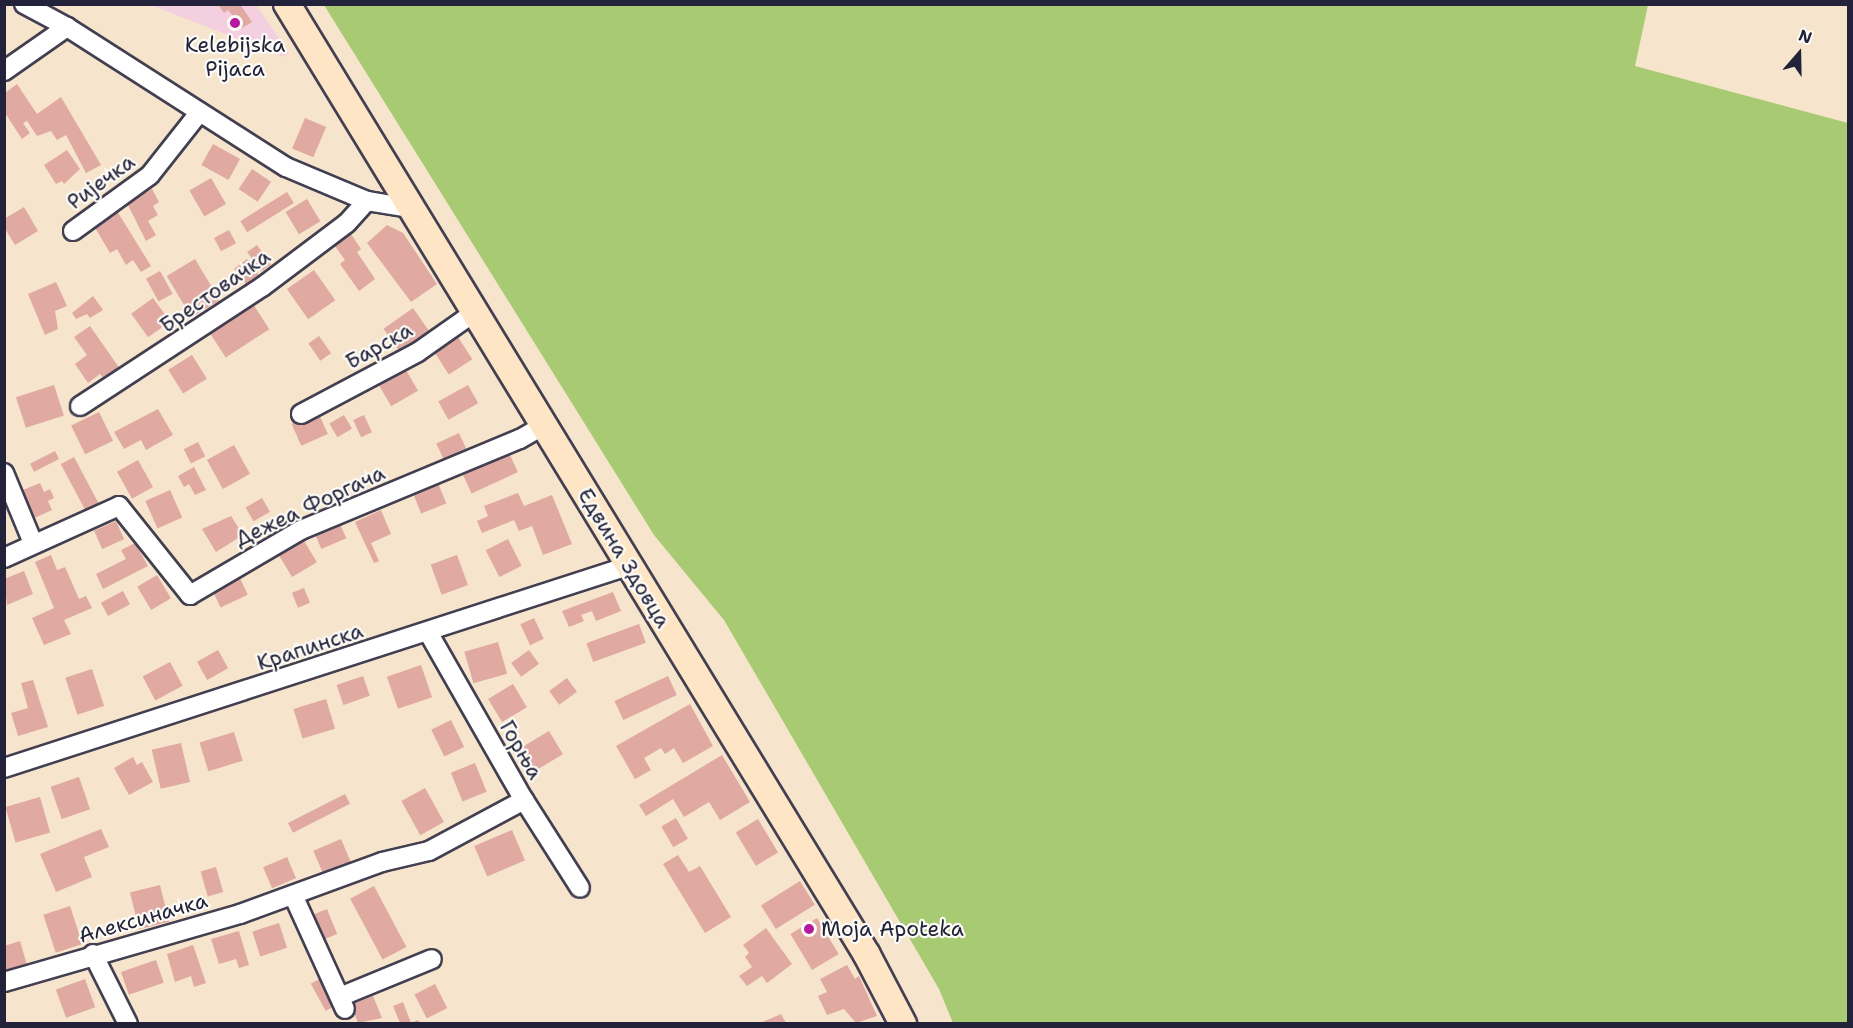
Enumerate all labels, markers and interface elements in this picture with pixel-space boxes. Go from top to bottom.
marker: Kelebijska Pijaca [228,16,242,30]
north arrow [1769,24,1829,84]
text: N [1796,25,1815,49]
place label: Kelebijska Pijaca [185,32,285,82]
street label: Ријечка [62,149,140,215]
street label: Брестовачка [155,244,275,338]
street label: Барска [341,317,417,375]
street label: Дежеа Форгача [231,460,389,552]
street label: Едвина Здовца [572,484,676,632]
street label: Крапинска [254,618,366,676]
street label: Горња [494,716,548,784]
street label: Алексиначка [76,888,210,948]
place label: Moja Apoteka [821,916,964,942]
marker: Moja Apoteka [802,922,816,936]

